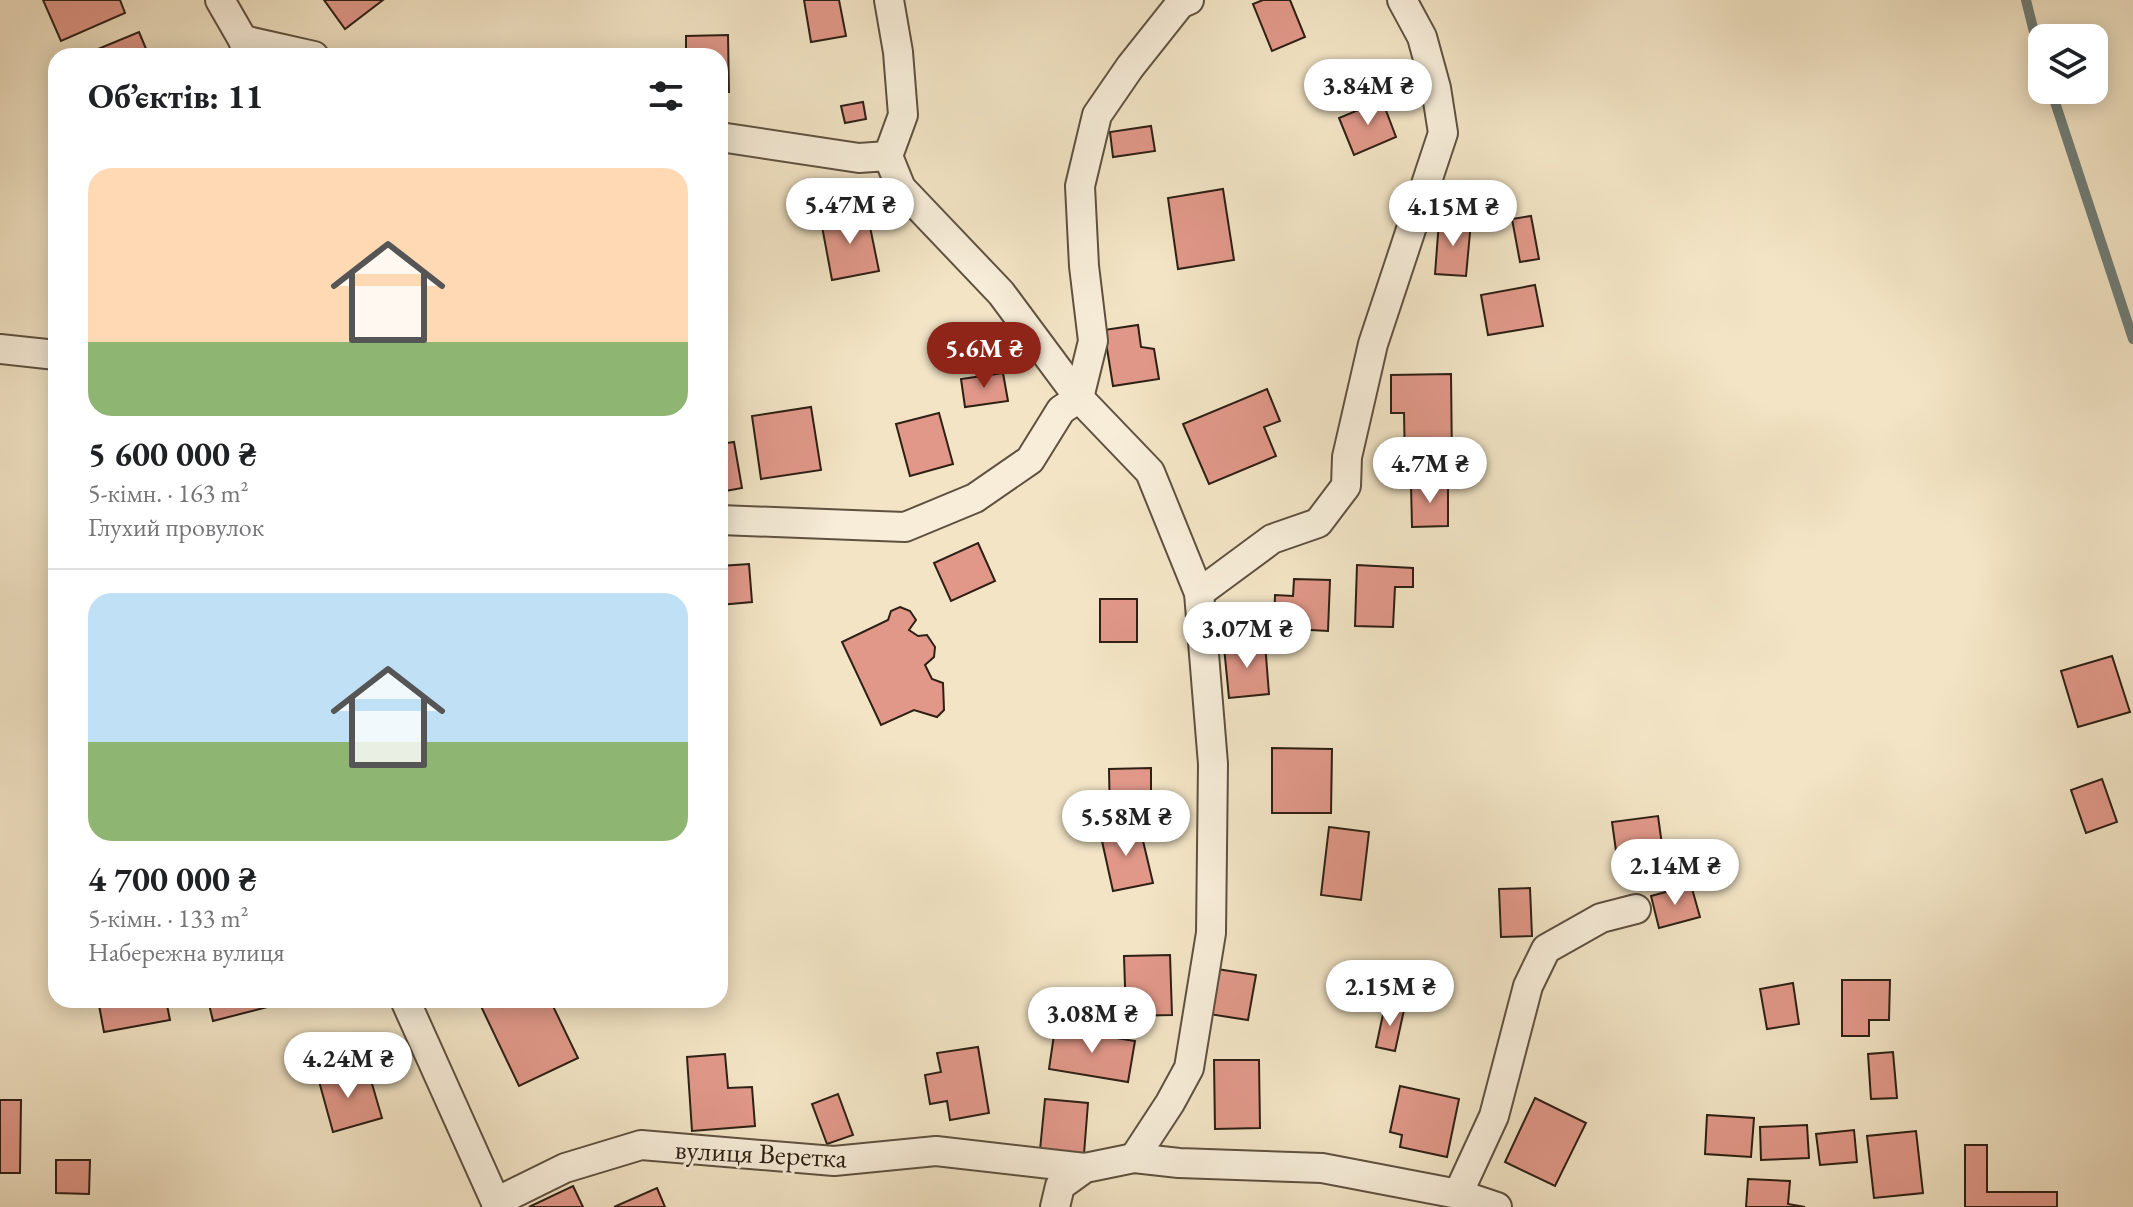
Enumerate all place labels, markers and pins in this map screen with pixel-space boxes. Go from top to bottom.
pin: 3.84M ₴ [1294,59,1442,127]
pin: 5.47M ₴ [776,178,924,246]
pin: 4.15M ₴ [1379,180,1527,248]
pin: 5.6M ₴ [919,322,1049,390]
pin: 4.7M ₴ [1365,437,1495,505]
pin: 3.07M ₴ [1173,602,1321,670]
pin: 5.58M ₴ [1052,790,1200,858]
pin: 2.14M ₴ [1601,839,1749,907]
pin: 2.15M ₴ [1316,960,1464,1028]
pin: 3.08M ₴ [1018,987,1166,1055]
pin: 4.24M ₴ [274,1032,422,1100]

